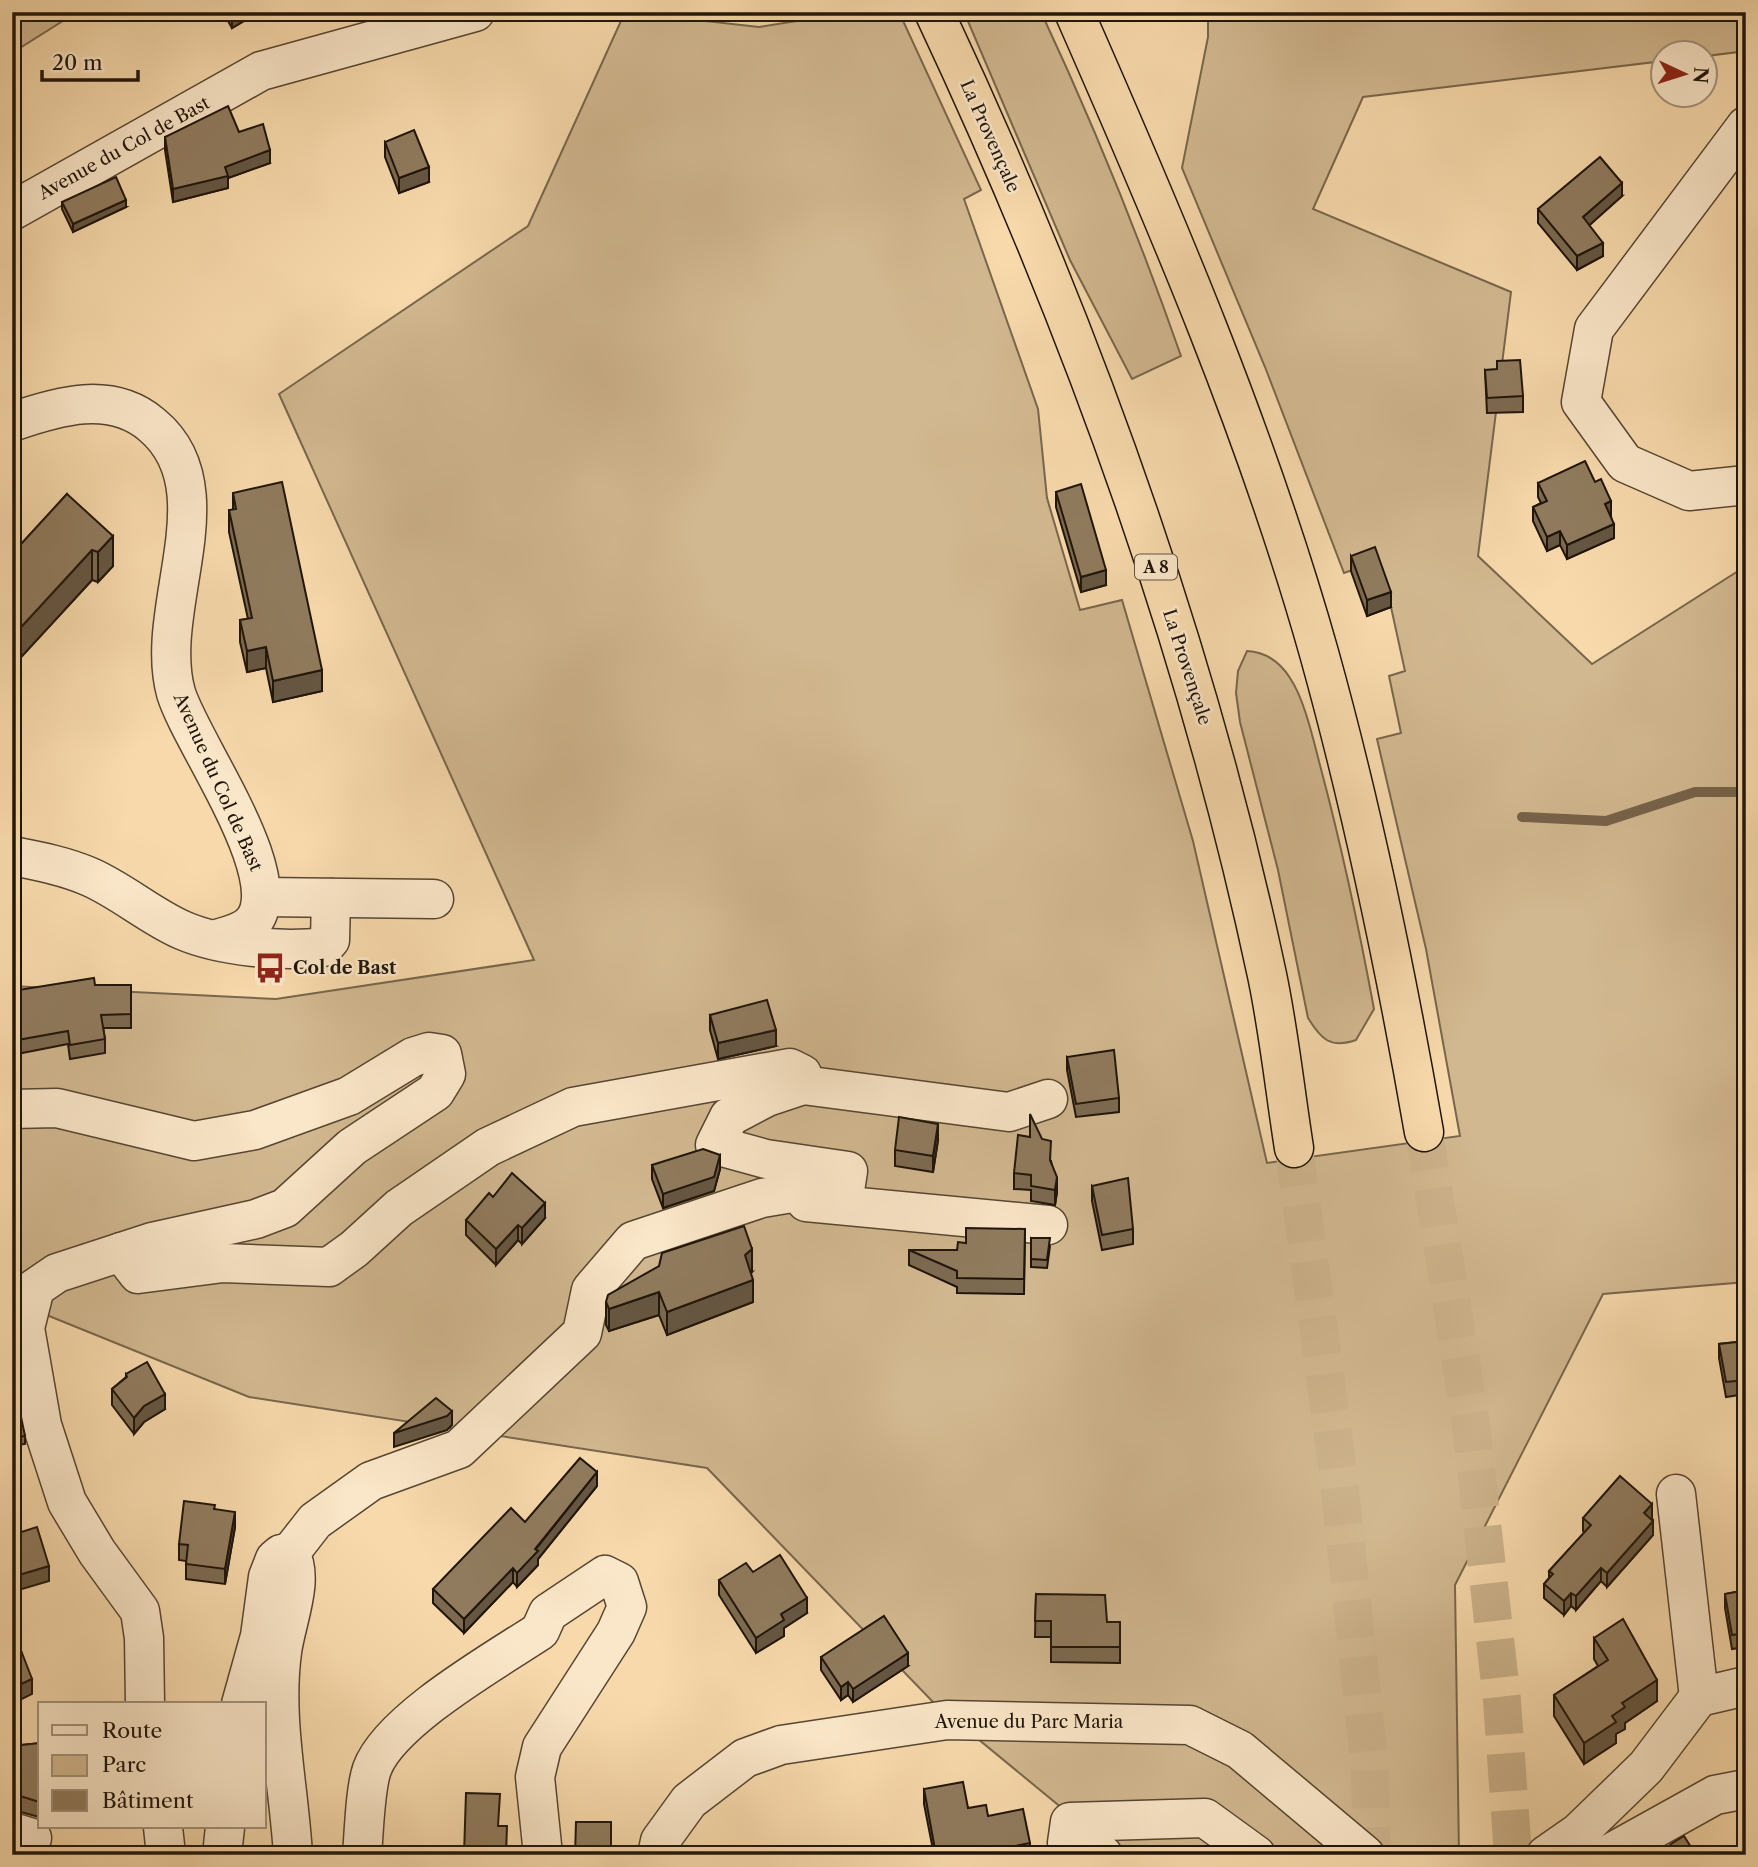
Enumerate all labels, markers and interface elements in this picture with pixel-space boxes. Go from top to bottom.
scale bar [42,38,138,82]
north arrow [1650,38,1720,108]
text: 20 m [52,50,103,75]
text: N [1688,66,1713,84]
street label: La Provençale [955,76,1025,196]
street label: Avenue du Col de Bast [34,91,214,205]
road number: A 8 [1135,554,1177,580]
street label: La Provençale [1158,606,1216,728]
street label: Avenue du Col de Bast [168,689,267,875]
bus stop icon: Col de Bast [253,951,287,985]
place label: Col de Bast [293,957,397,979]
legend [38,1702,266,1828]
street label: Avenue du Parc Maria [934,1711,1124,1733]
text: Route [102,1718,162,1743]
text: Parc [102,1752,146,1777]
text: Bâtiment [102,1788,194,1813]

